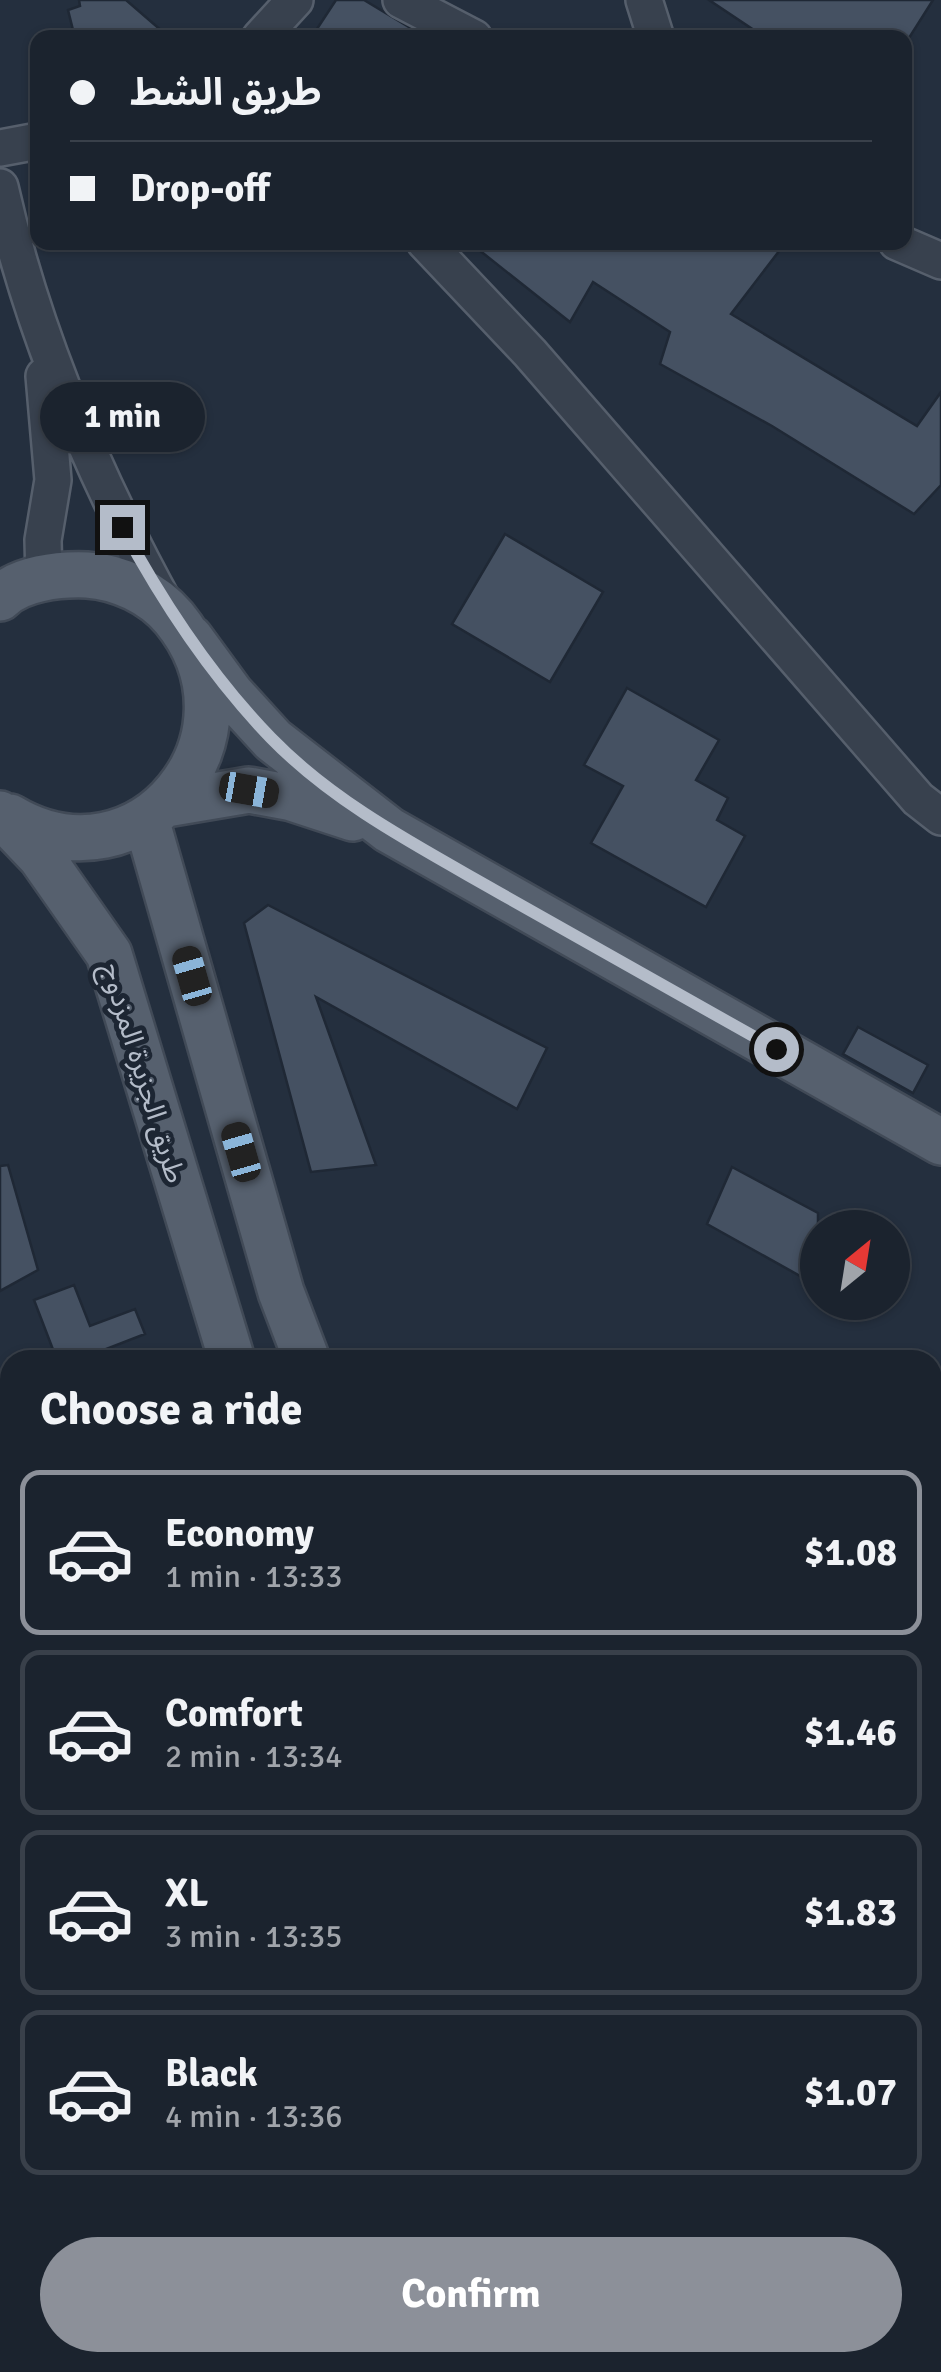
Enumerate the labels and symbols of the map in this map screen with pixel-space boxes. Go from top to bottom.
callout: 1 min [39,382,204,452]
route end [100,505,145,550]
car [217,770,281,810]
car [169,943,215,1009]
street label: طريق الجزيرة المزدوج [90,959,193,1188]
route start [754,1027,799,1072]
car [218,1119,264,1185]
north arrow [800,1210,910,1320]

